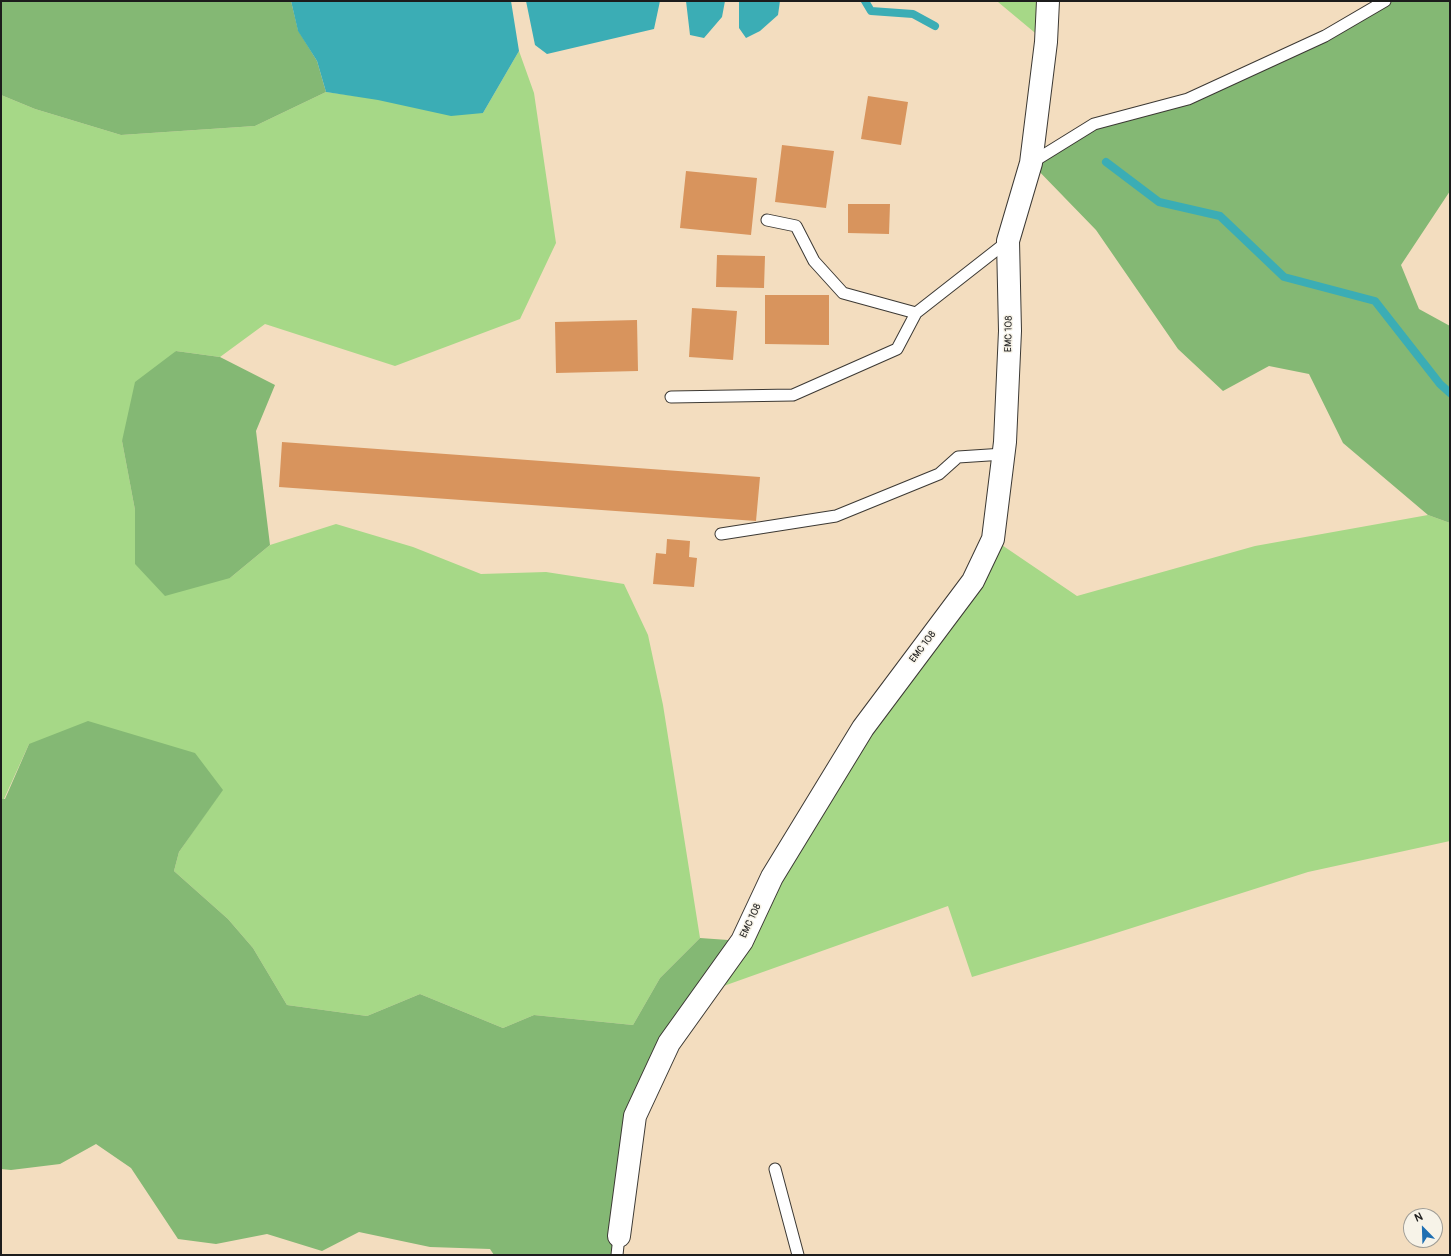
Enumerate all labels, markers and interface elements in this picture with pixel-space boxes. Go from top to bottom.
street label: EMC 108 [1003,316,1015,352]
street label: EMC 108 [907,629,939,665]
street label: EMC 108 [738,902,764,940]
north arrow [1403,1208,1443,1248]
text: N [1413,1210,1424,1225]

